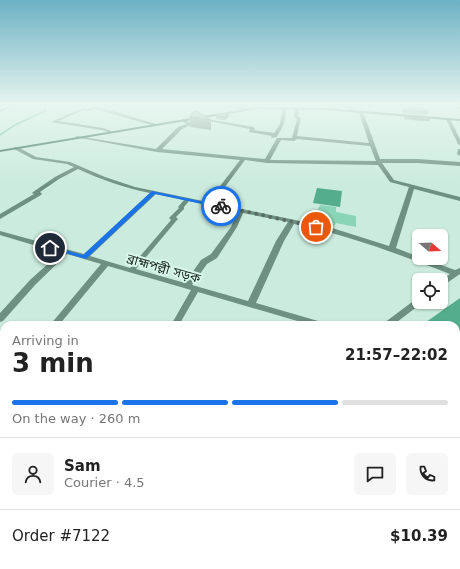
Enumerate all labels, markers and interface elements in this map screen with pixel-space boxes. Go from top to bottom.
courier [201,186,241,226]
icon: bike [210,195,232,217]
pin [299,210,333,244]
icon: bag [305,216,327,238]
north arrow [412,229,448,265]
map controls [412,229,448,309]
pin [33,231,67,265]
icon: home [39,237,61,259]
street label: ব্রাহ্মপল্লী সড়ক [124,251,203,286]
button: locate [412,273,448,309]
text: Arriving in [12,333,79,348]
text: 21:57–22:02 [345,346,448,364]
text: 3 min [12,348,94,378]
text: On the way · 260 m [12,411,140,426]
button: person [12,453,54,495]
button: chat [354,453,396,495]
button: phone [406,453,448,495]
text: Sam [64,457,101,475]
text: Courier · 4.5 [64,475,145,490]
text: Order #7122 [12,527,110,545]
text: $10.39 [390,527,448,545]

